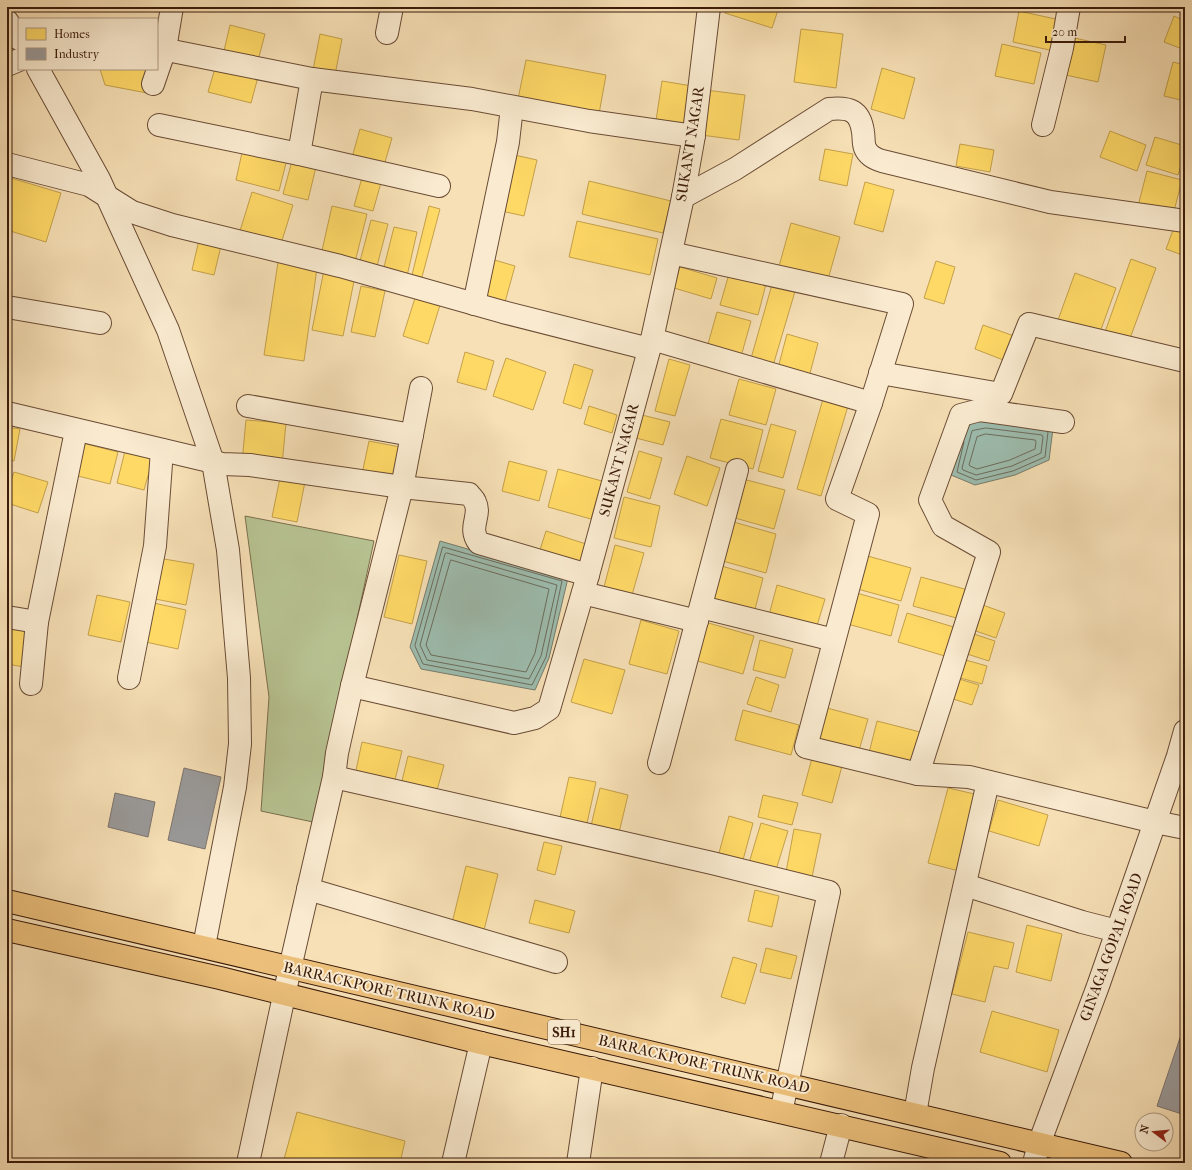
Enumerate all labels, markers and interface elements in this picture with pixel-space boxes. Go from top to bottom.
legend [18,18,158,70]
scale bar [1046,18,1125,44]
text: 20 m [1052,25,1077,39]
text: Homes [54,27,90,41]
text: Industry [54,47,100,61]
street label: SUKANT NAGAR [672,84,708,203]
street label: SUKANT NAGAR [595,400,643,519]
street label: GINAGA GOPAL ROAD [1076,870,1146,1024]
street label: BARRACKPORE TRUNK ROAD [281,958,497,1024]
road number: SH1 [548,1020,580,1044]
street label: BARRACKPORE TRUNK ROAD [596,1031,812,1097]
north arrow [1134,1112,1174,1152]
text: N [1137,1123,1152,1135]

